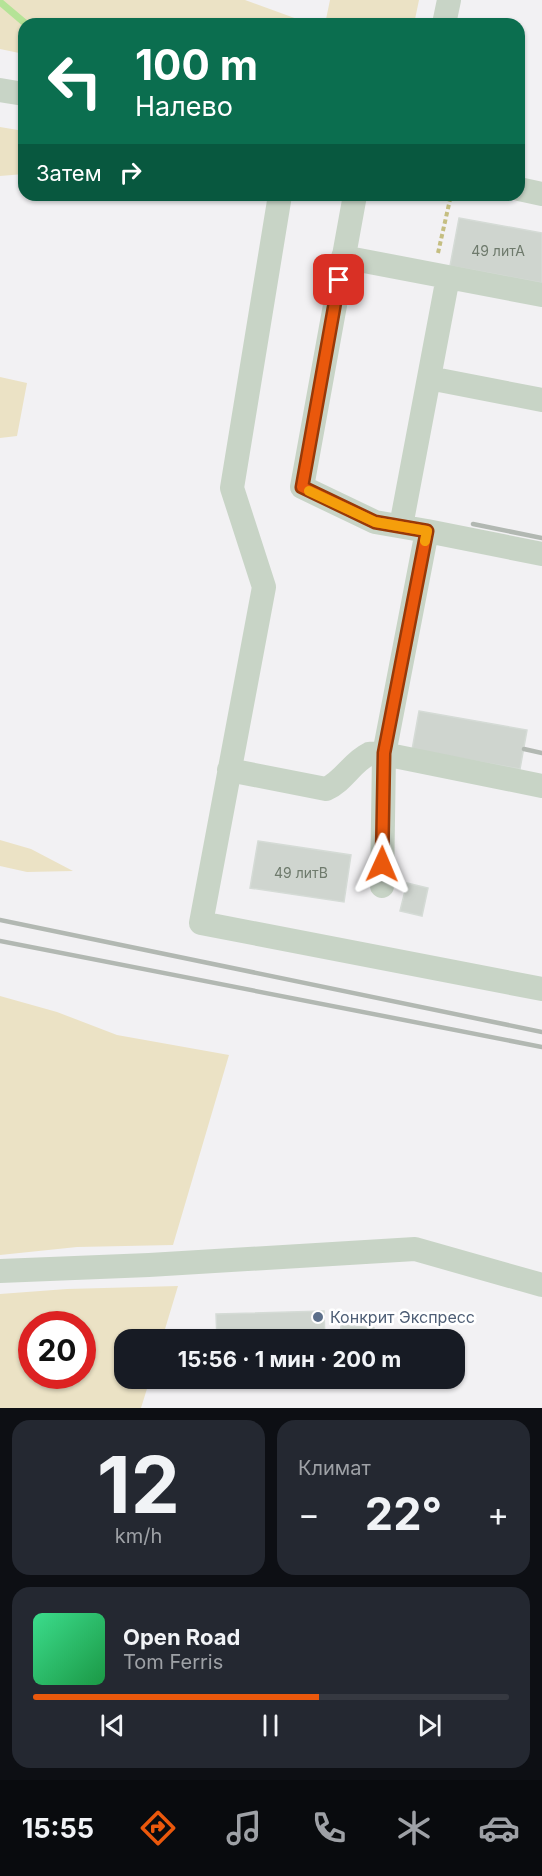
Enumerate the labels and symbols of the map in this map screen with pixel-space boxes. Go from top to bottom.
house number: 49 литА [471,242,525,259]
pin [313,254,364,305]
position arrow [350,832,414,896]
house number: 49 литВ [274,864,328,881]
place label: Конкрит Экспресс [330,1307,475,1327]
marker: Конкрит Экспресс [311,1310,325,1324]
speed limit sign: 20 [18,1311,96,1389]

